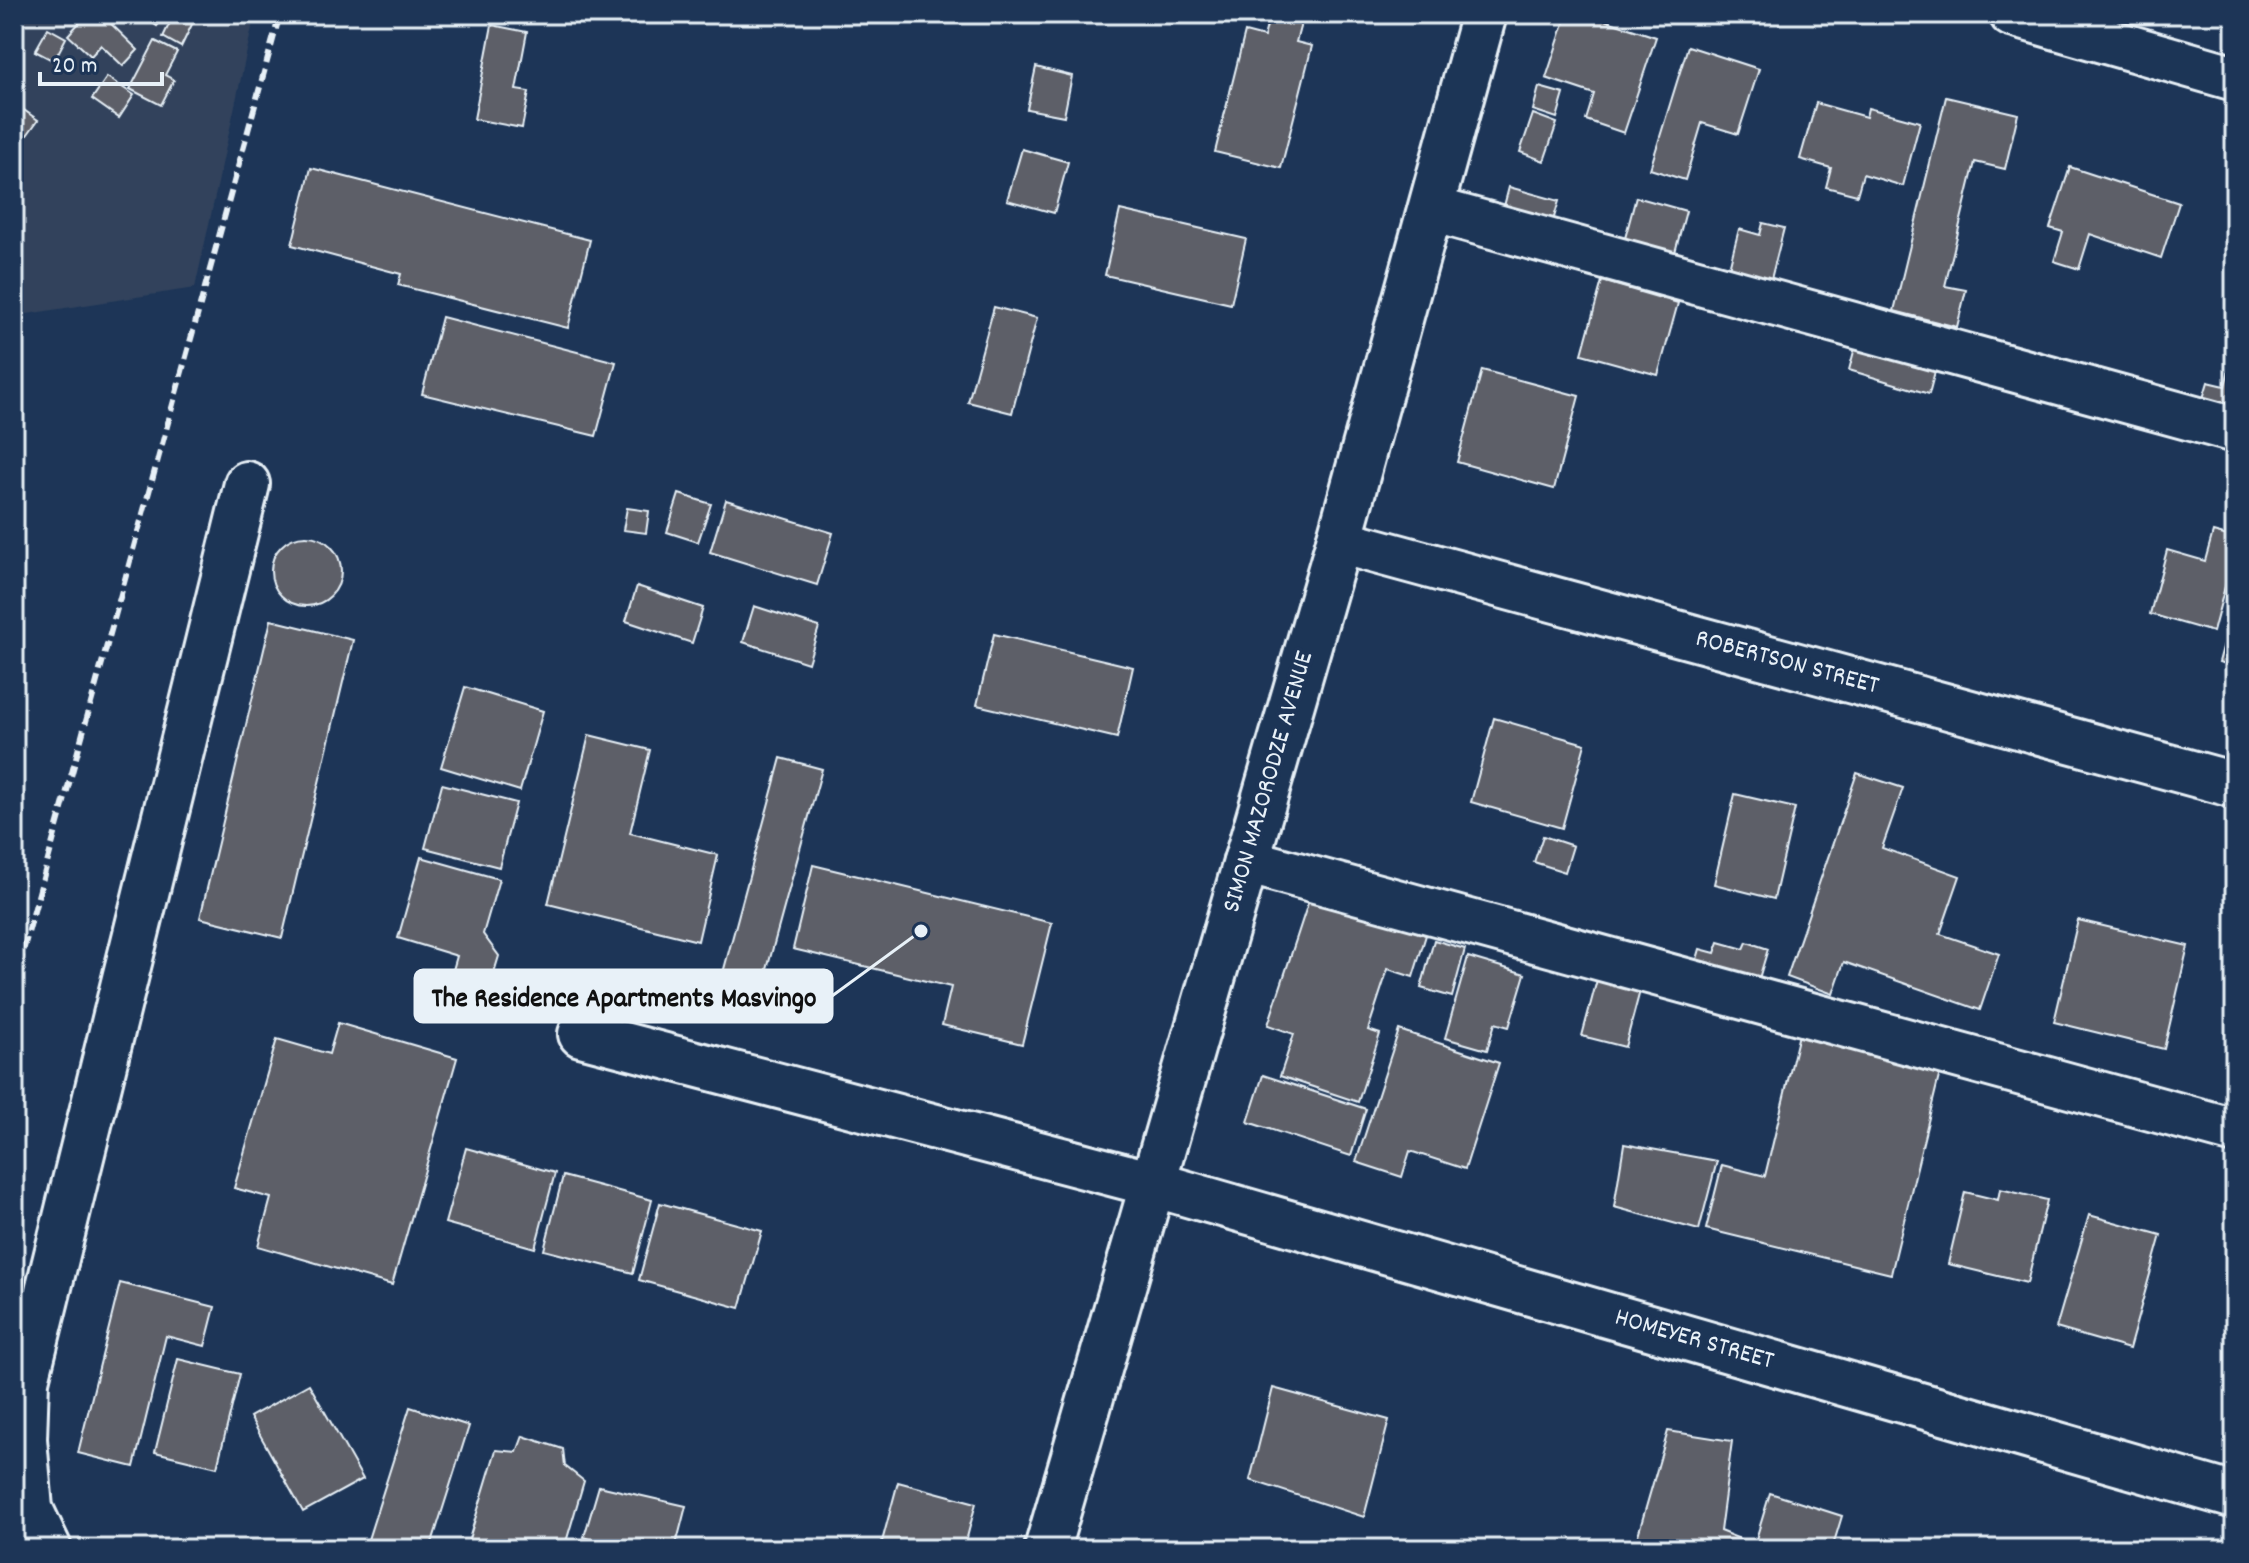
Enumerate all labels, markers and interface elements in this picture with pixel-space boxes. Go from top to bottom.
scale bar [40,36,162,86]
text: 20 m [52,50,98,84]
street label: ROBERTSON STREET [1691,621,1883,705]
street label: SIMON MAZORODZE AVENUE [1214,647,1324,917]
callout: The Residence Apartments Masvingo [415,970,832,1022]
text: The Residence Apartments Masvingo [432,981,816,1021]
street label: HOMEYER STREET [1610,1300,1778,1381]

